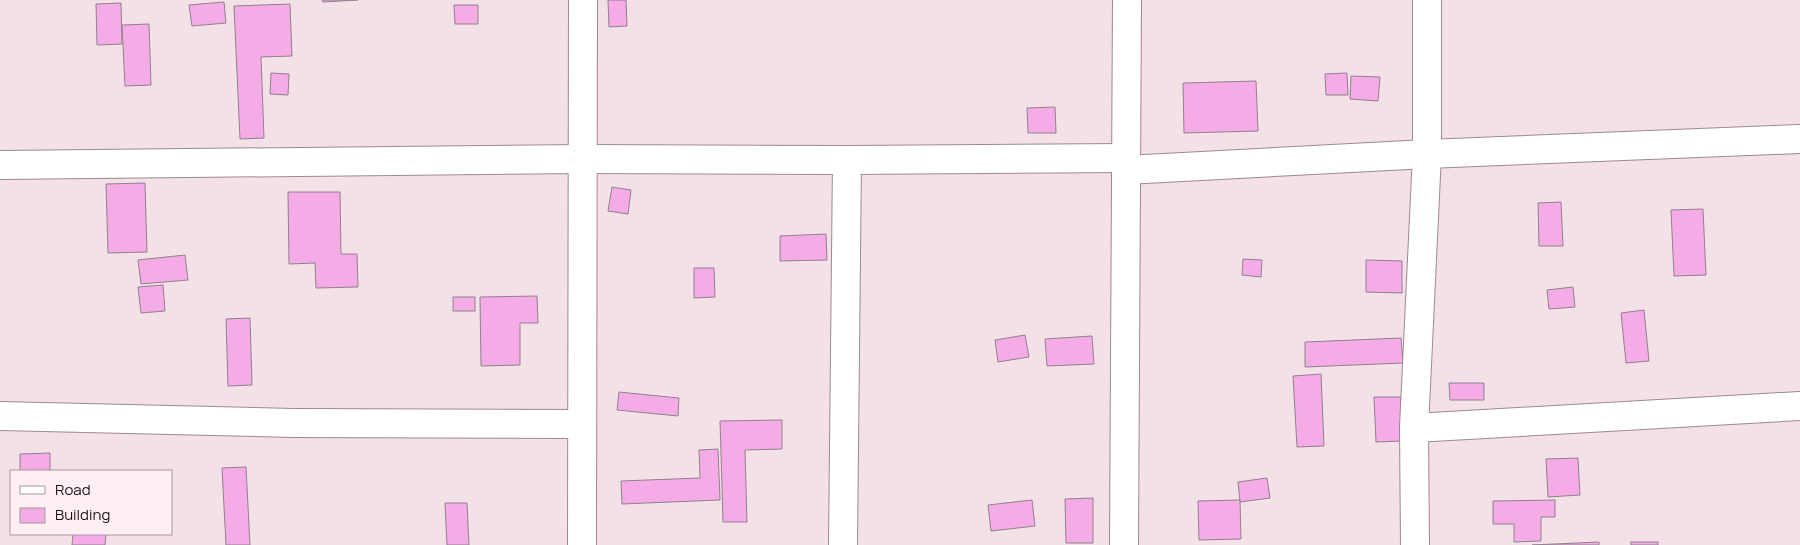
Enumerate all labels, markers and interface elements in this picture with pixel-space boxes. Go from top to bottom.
legend [10,470,172,535]
text: Road [55,479,91,500]
text: Building [55,504,110,525]

